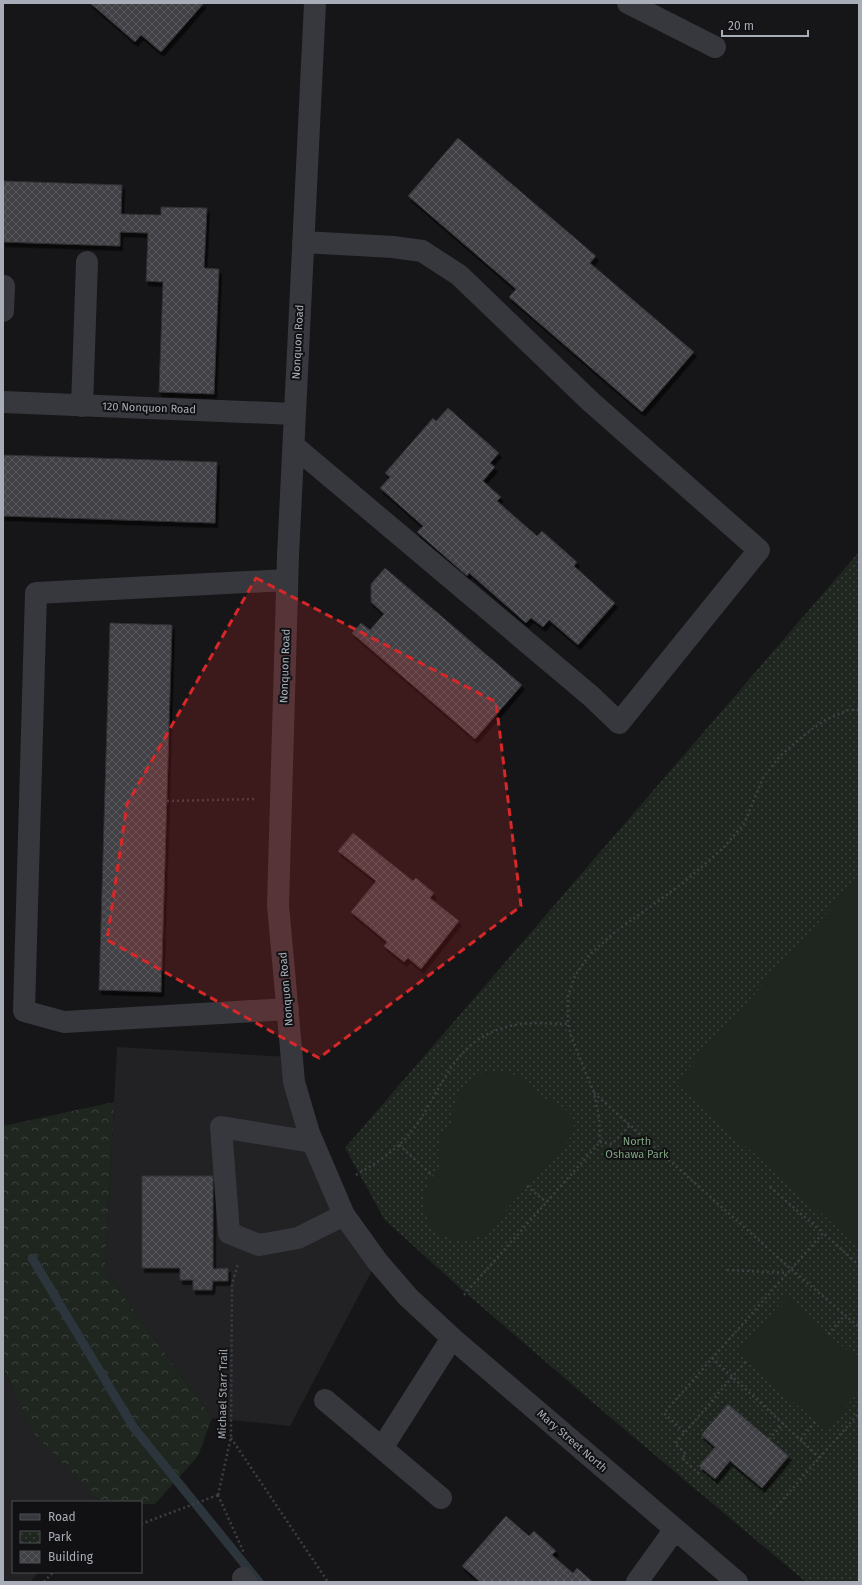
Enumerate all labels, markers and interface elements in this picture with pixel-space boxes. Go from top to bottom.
scale bar [722,12,808,38]
text: 20 m [728,19,754,33]
street label: Nonquon Road [290,304,306,380]
street label: 120 Nonquon Road [102,400,196,416]
street label: Nonquon Road [277,629,293,703]
street label: Nonquon Road [276,951,296,1027]
park label: North Oshawa Park [605,1135,669,1161]
street label: Michael Starr Trail [216,1349,230,1439]
street label: Mary Street North [534,1407,610,1475]
legend [12,1501,142,1573]
text: Road [48,1510,76,1524]
text: Park [48,1530,72,1544]
text: Building [48,1550,94,1564]

